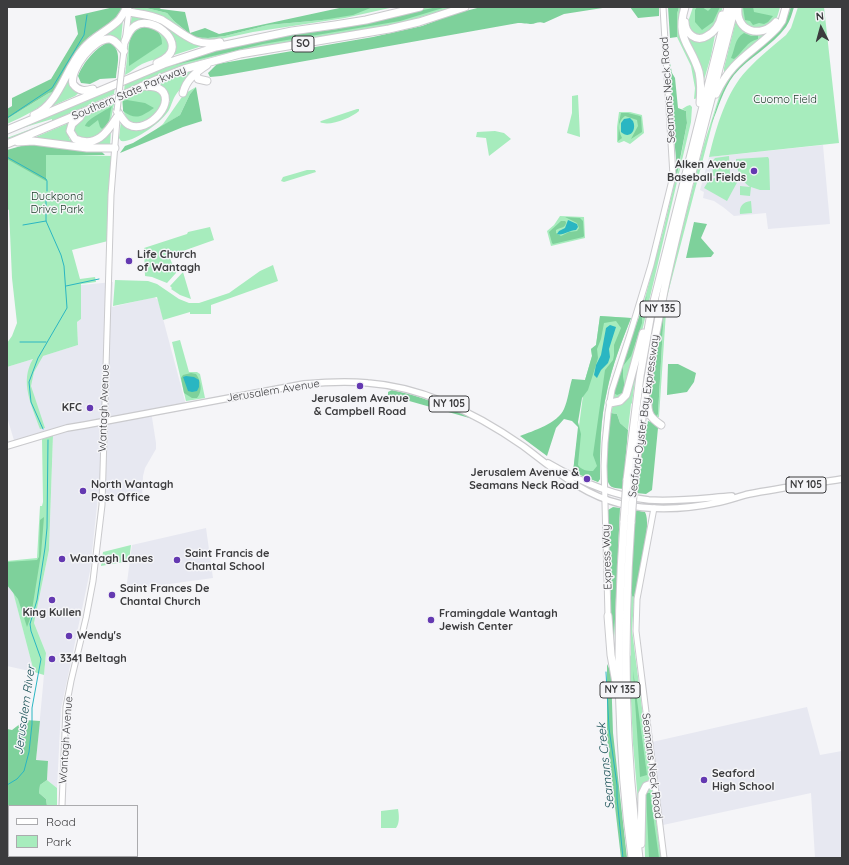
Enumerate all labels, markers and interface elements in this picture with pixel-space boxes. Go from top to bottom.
north arrow [801,8,841,48]
text: N [815,9,825,23]
road number: SO [292,36,314,52]
street label: Seamans Neck Road [658,36,678,144]
street label: Southern State Parkway [70,63,188,123]
park label: Cuomo Field [753,93,817,107]
place label: Alken Avenue Baseball Fields [667,158,746,184]
marker: Alken Avenue Baseball Fields [749,166,759,176]
park label: Duckpond Drive Park [31,190,83,216]
place label: Life Church of Wantagh [137,248,200,274]
marker: Life Church of Wantagh [124,256,134,266]
road number: NY 135 [640,301,680,317]
street label: Seaford-Oyster Bay Expressway [626,334,662,498]
street label: Wantagh Avenue [96,364,112,452]
street label: Jerusalem Avenue [225,377,321,405]
marker: Jerusalem Avenue & Campbell Road [355,381,365,391]
place label: Jerusalem Avenue & Campbell Road [311,392,409,418]
road number: NY 105 [429,396,469,412]
place label: KFC [62,401,82,415]
marker: KFC [85,403,95,413]
place label: Jerusalem Avenue & Seamans Neck Road [469,466,579,492]
marker: Jerusalem Avenue & Seamans Neck Road [582,474,592,484]
road number: NY 105 [786,477,826,493]
place label: North Wantagh Post Office [91,478,173,504]
marker: North Wantagh Post Office [78,486,88,496]
street label: Express Way [599,524,615,590]
place label: Saint Francis de Chantal School [185,547,269,573]
place label: Wantagh Lanes [70,552,153,566]
marker: Wantagh Lanes [57,554,67,564]
marker: Saint Francis de Chantal School [172,555,182,565]
place label: Saint Frances De Chantal Church [120,582,209,608]
marker: Saint Frances De Chantal Church [107,590,117,600]
marker: King Kullen [47,595,57,605]
place label: King Kullen [23,606,81,620]
place label: Framingdale Wantagh Jewish Center [439,607,558,633]
marker: Framingdale Wantagh Jewish Center [426,615,436,625]
place label: Wendy's [77,629,121,643]
marker: Wendy's [64,631,74,641]
place label: 3341 Beltagh [60,652,127,666]
marker: 3341 Beltagh [47,654,57,664]
water label: Jerusalem River [12,664,38,756]
road number: NY 135 [600,682,640,698]
street label: Wantagh Avenue [56,696,76,784]
street label: Seamans Neck Road [639,712,665,820]
water label: Seamans Creek [594,722,618,810]
place label: Seaford High School [712,767,774,793]
marker: Seaford High School [699,775,709,785]
legend [8,805,138,857]
text: Road [46,814,76,829]
text: Park [46,834,71,849]

